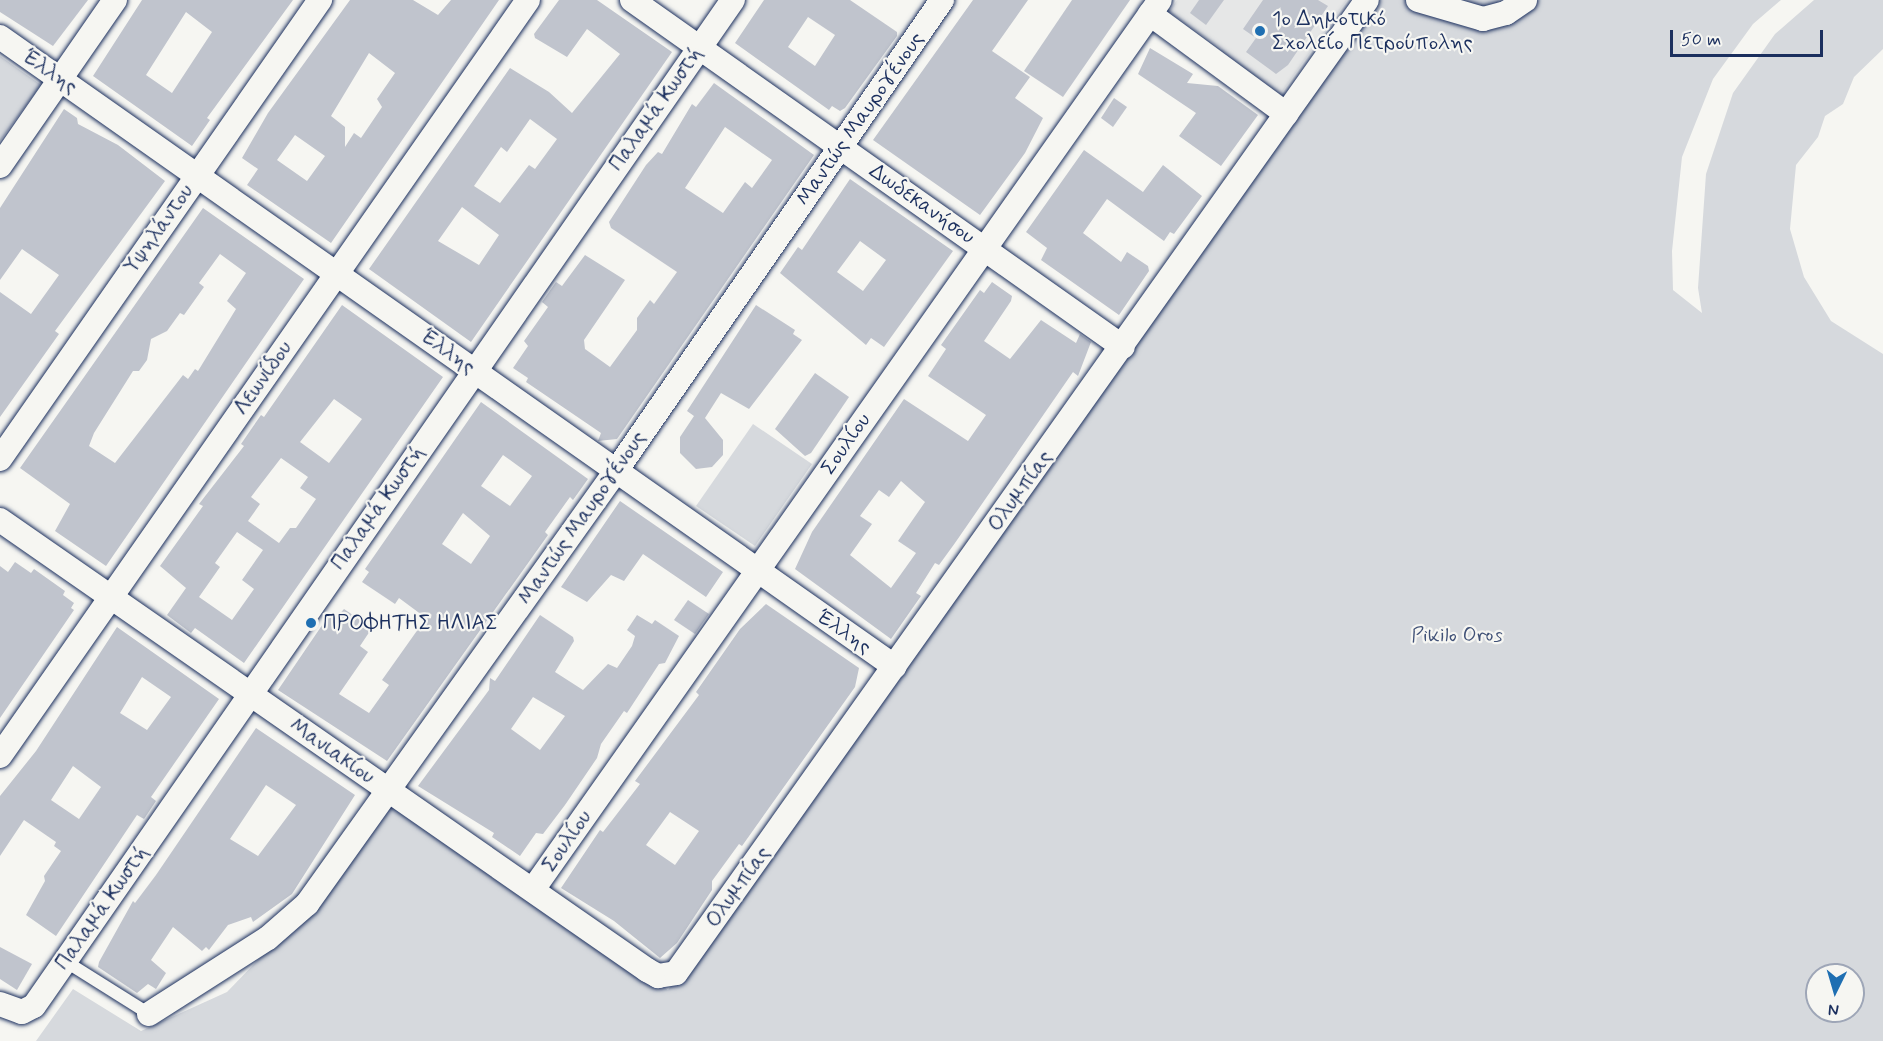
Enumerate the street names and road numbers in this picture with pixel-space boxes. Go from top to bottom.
street label: Μαντώς Μαυρογένους [791,27,929,211]
street label: Παλαμά Κωστή [604,42,708,176]
street label: Έλλης [18,44,82,100]
street label: Δωδεκανήσου [864,158,980,250]
street label: Υψηλάντου [119,180,199,278]
street label: Έλλης [416,324,480,380]
street label: Λεωνίδου [228,336,298,420]
street label: Σουλίου [816,408,876,480]
street label: Μαντώς Μαυρογένους [513,426,651,610]
street label: Παλαμά Κωστή [326,441,430,575]
street label: Ολυμπίας [982,446,1058,536]
street label: Έλλης [812,604,876,660]
street label: Μανιακίου [285,712,379,790]
street label: Σουλίου [537,805,597,877]
street label: Παλαμά Κωστή [50,841,154,975]
street label: Ολυμπίας [700,842,776,932]

